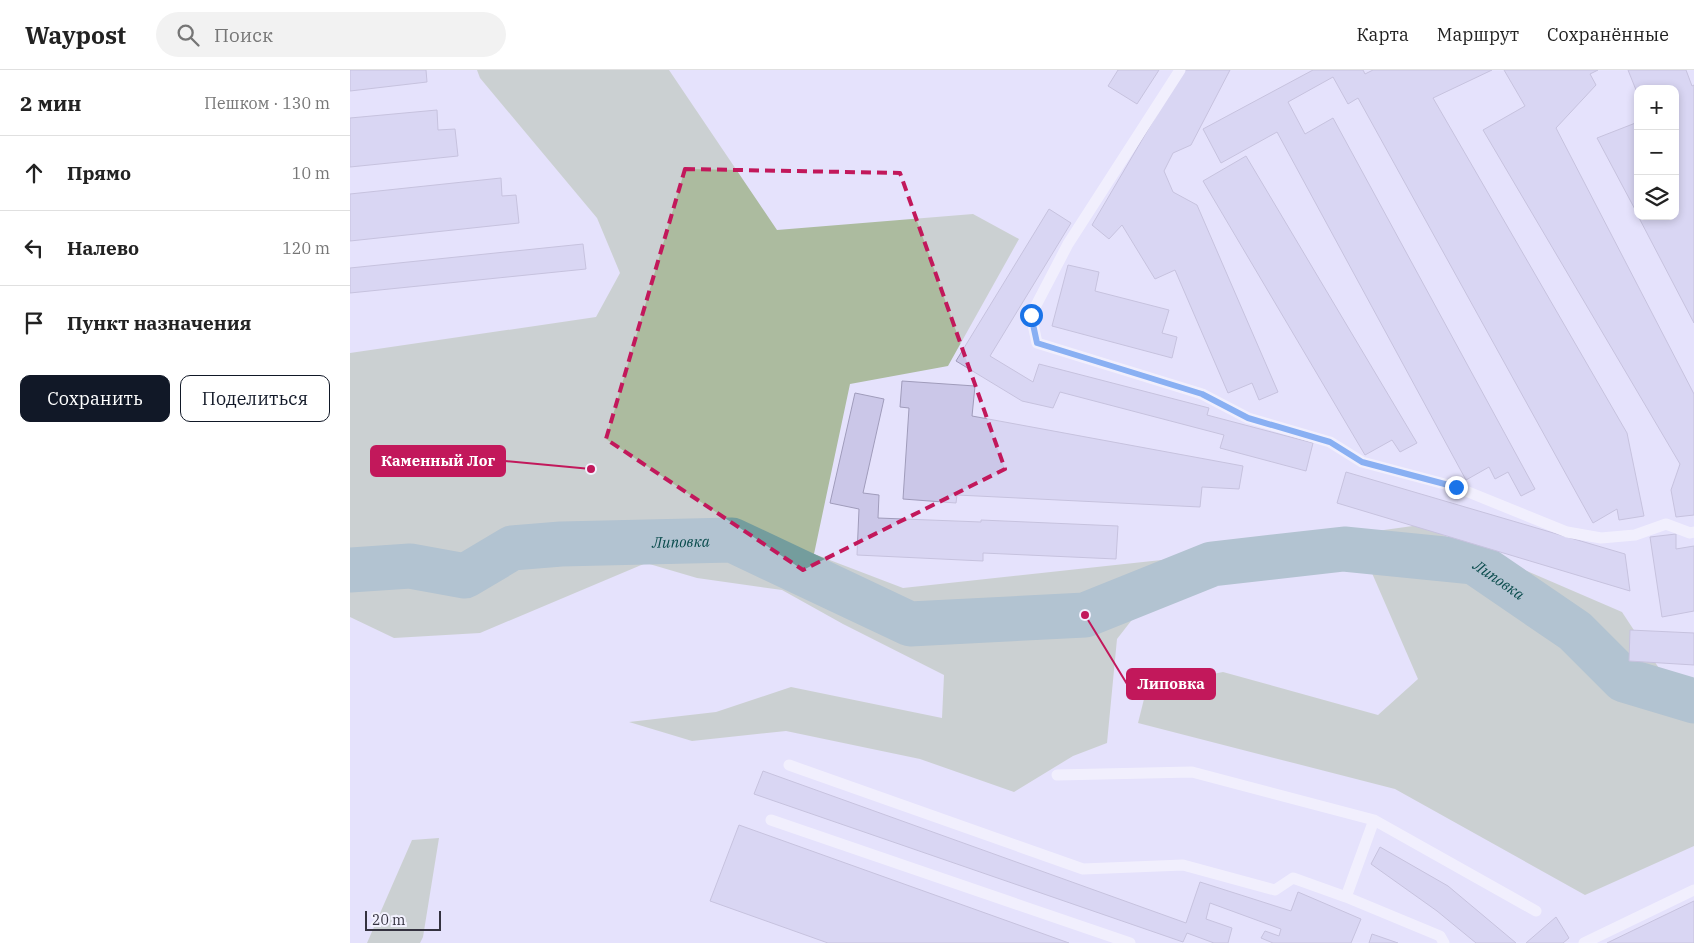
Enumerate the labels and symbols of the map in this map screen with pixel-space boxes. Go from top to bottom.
route start [1020,304,1043,327]
callout: Каменный Лог [371,446,505,476]
text: Каменный Лог [381,451,495,470]
route end [1445,476,1468,499]
water label: Липовка [651,531,711,551]
water label: Липовка [1469,555,1529,604]
callout: Липовка [1127,669,1215,699]
text: Липовка [1137,674,1205,693]
scale bar [365,908,441,931]

